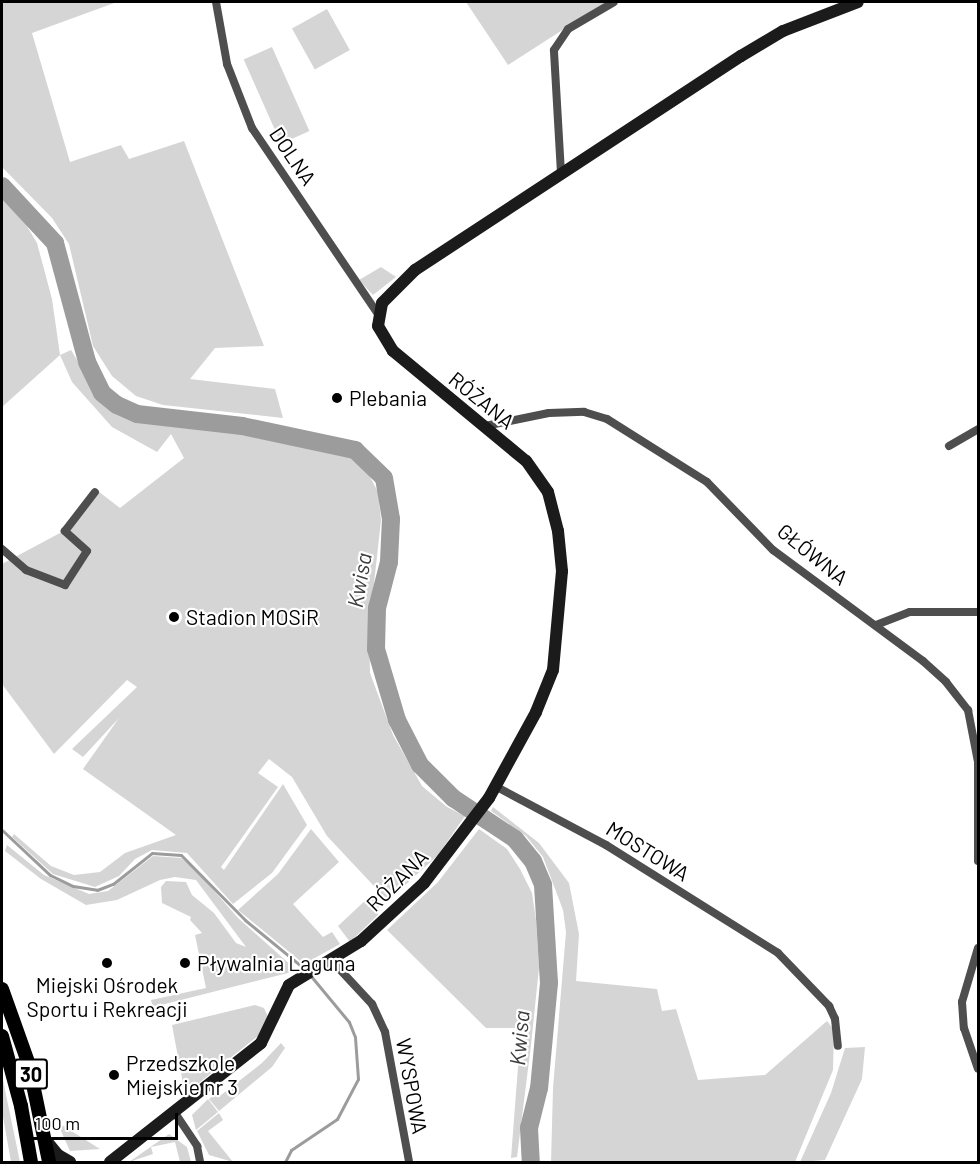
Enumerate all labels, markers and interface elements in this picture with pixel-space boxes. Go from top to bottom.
street label: DOLNA [264,122,322,190]
street label: RÓŻANA [444,366,520,434]
place label: Plebania [349,385,427,411]
marker: Plebania [330,391,344,405]
street label: GŁÓWNA [773,518,853,590]
water label: Kwisa [341,550,377,610]
place label: Stadion MOSiR [186,604,319,630]
marker: Stadion MOSiR [167,610,181,624]
street label: MOSTOWA [602,816,694,886]
street label: RÓŻANA [361,844,433,916]
place label: Pływalnia Laguna [197,950,356,976]
marker: Miejski Ośrodek Sportu i Rekreacji [100,956,114,970]
marker: Pływalnia Laguna [178,956,192,970]
place label: Miejski Ośrodek Sportu i Rekreacji [26,972,188,1022]
water label: Kwisa [503,1009,535,1067]
street label: WYSPOWA [391,1036,433,1136]
place label: Przedszkole Miejskie nr 3 [126,1050,238,1100]
road number: 30 [13,1057,49,1091]
marker: Przedszkole Miejskie nr 3 [107,1068,121,1082]
scale bar [27,1101,182,1139]
text: 100 m [35,1112,80,1134]

